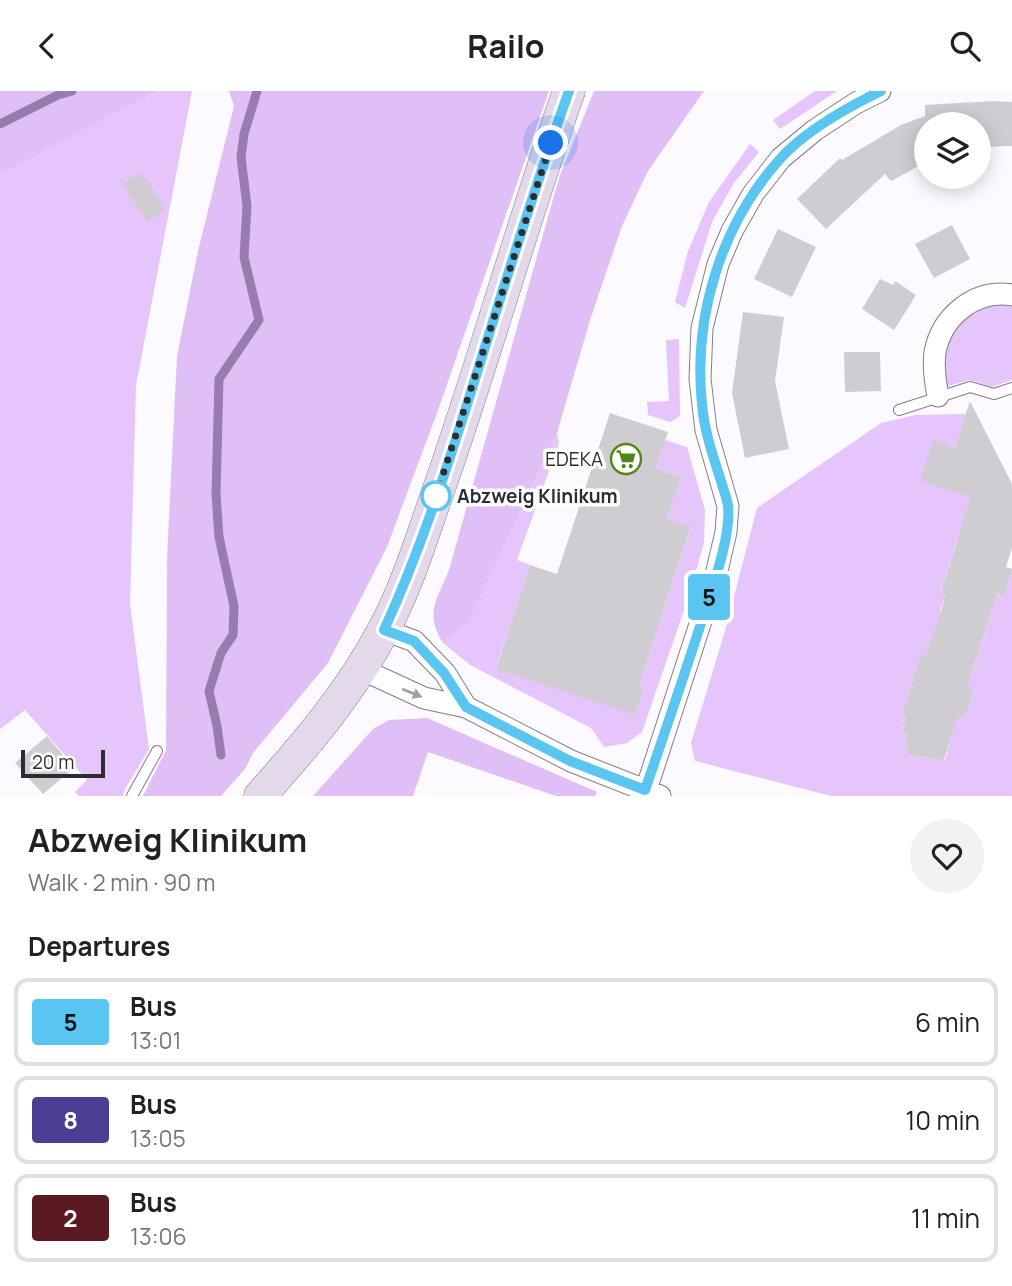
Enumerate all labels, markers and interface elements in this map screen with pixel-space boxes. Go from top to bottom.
text: Railo [467,24,545,68]
icon: back [28,27,66,65]
icon: search [946,27,984,65]
map controls [914,112,991,189]
button: layers [914,112,991,189]
your location [533,125,568,160]
supermarket icon: EDEKA [609,442,643,476]
place label: EDEKA [545,446,603,472]
marker: Abzweig Klinikum [421,481,451,511]
place label: Abzweig Klinikum [457,483,618,509]
line badge: 5 [686,574,732,620]
text: 5 [702,580,716,613]
one-way arrow [401,688,422,699]
scale bar [21,747,105,779]
text: 20 m [32,749,74,775]
text: Abzweig Klinikum [28,817,307,862]
button: heart [910,819,984,893]
text: Walk · 2 min · 90 m [28,866,216,898]
text: Departures [28,928,170,964]
text: Bus [130,988,177,1024]
text: 6 min [915,1004,980,1040]
text: 5 [63,1005,78,1038]
text: 13:01 [130,1024,182,1056]
text: Bus [130,1086,177,1122]
text: 10 min [905,1102,980,1138]
text: 8 [63,1103,78,1136]
text: 13:05 [130,1122,186,1154]
text: Bus [130,1184,177,1220]
text: 11 min [911,1200,980,1236]
text: 2 [63,1201,78,1234]
text: 13:06 [130,1220,187,1252]

